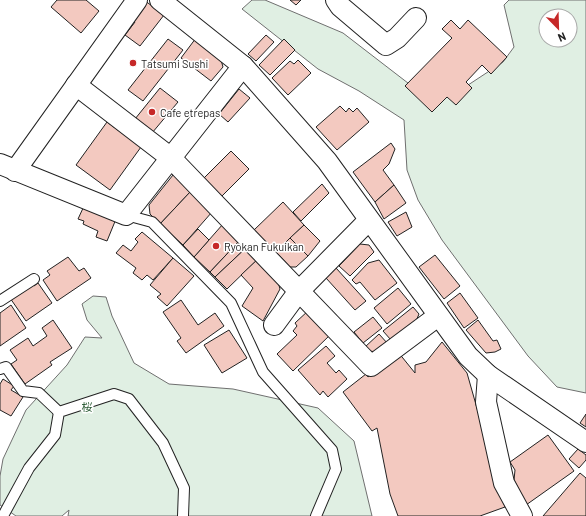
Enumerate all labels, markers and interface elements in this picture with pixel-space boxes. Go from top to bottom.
north arrow [538,8,578,48]
text: N [556,30,568,45]
place label: Tatsumi Sushi [141,57,209,70]
marker: Tatsumi Sushi [128,58,138,68]
place label: Cafe etrepas [160,106,220,119]
marker: Cafe etrepas [147,107,157,117]
place label: Ryokan Fukuikan [224,240,304,253]
marker: Ryokan Fukuikan [211,241,221,251]
park label: 桜 [82,400,93,413]

